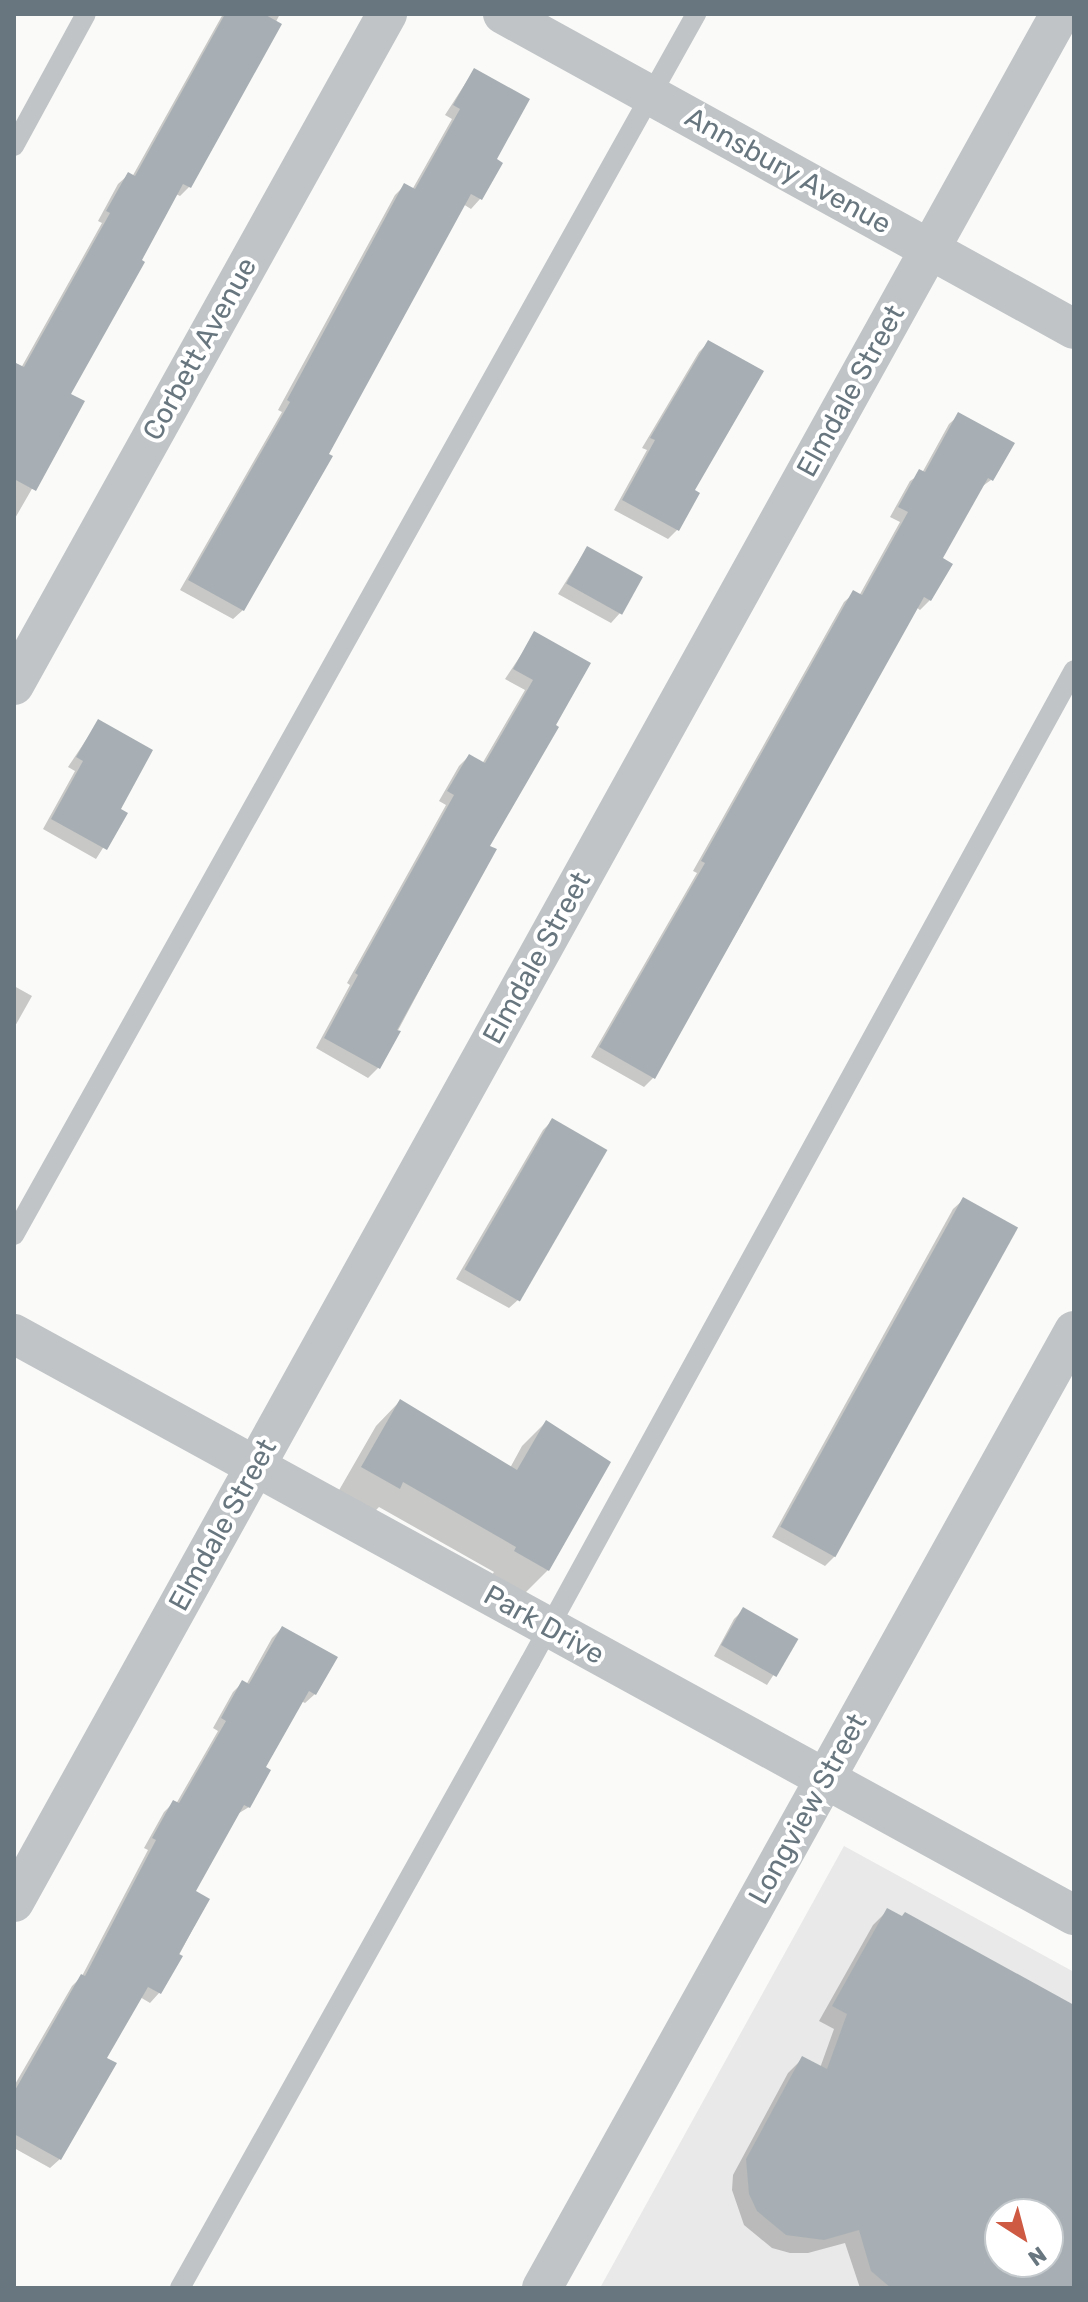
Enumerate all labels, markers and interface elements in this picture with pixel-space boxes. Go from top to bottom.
street label: Annsbury Avenue [679,100,897,242]
street label: Corbett Avenue [136,251,264,447]
street label: Elmdale Street [790,299,912,483]
street label: Elmdale Street [476,866,598,1050]
street label: Elmdale Street [162,1433,284,1617]
street label: Park Drive [478,1578,610,1672]
street label: Longview Street [742,1708,874,1910]
north arrow [984,2198,1064,2278]
text: N [1023,2241,1052,2272]

